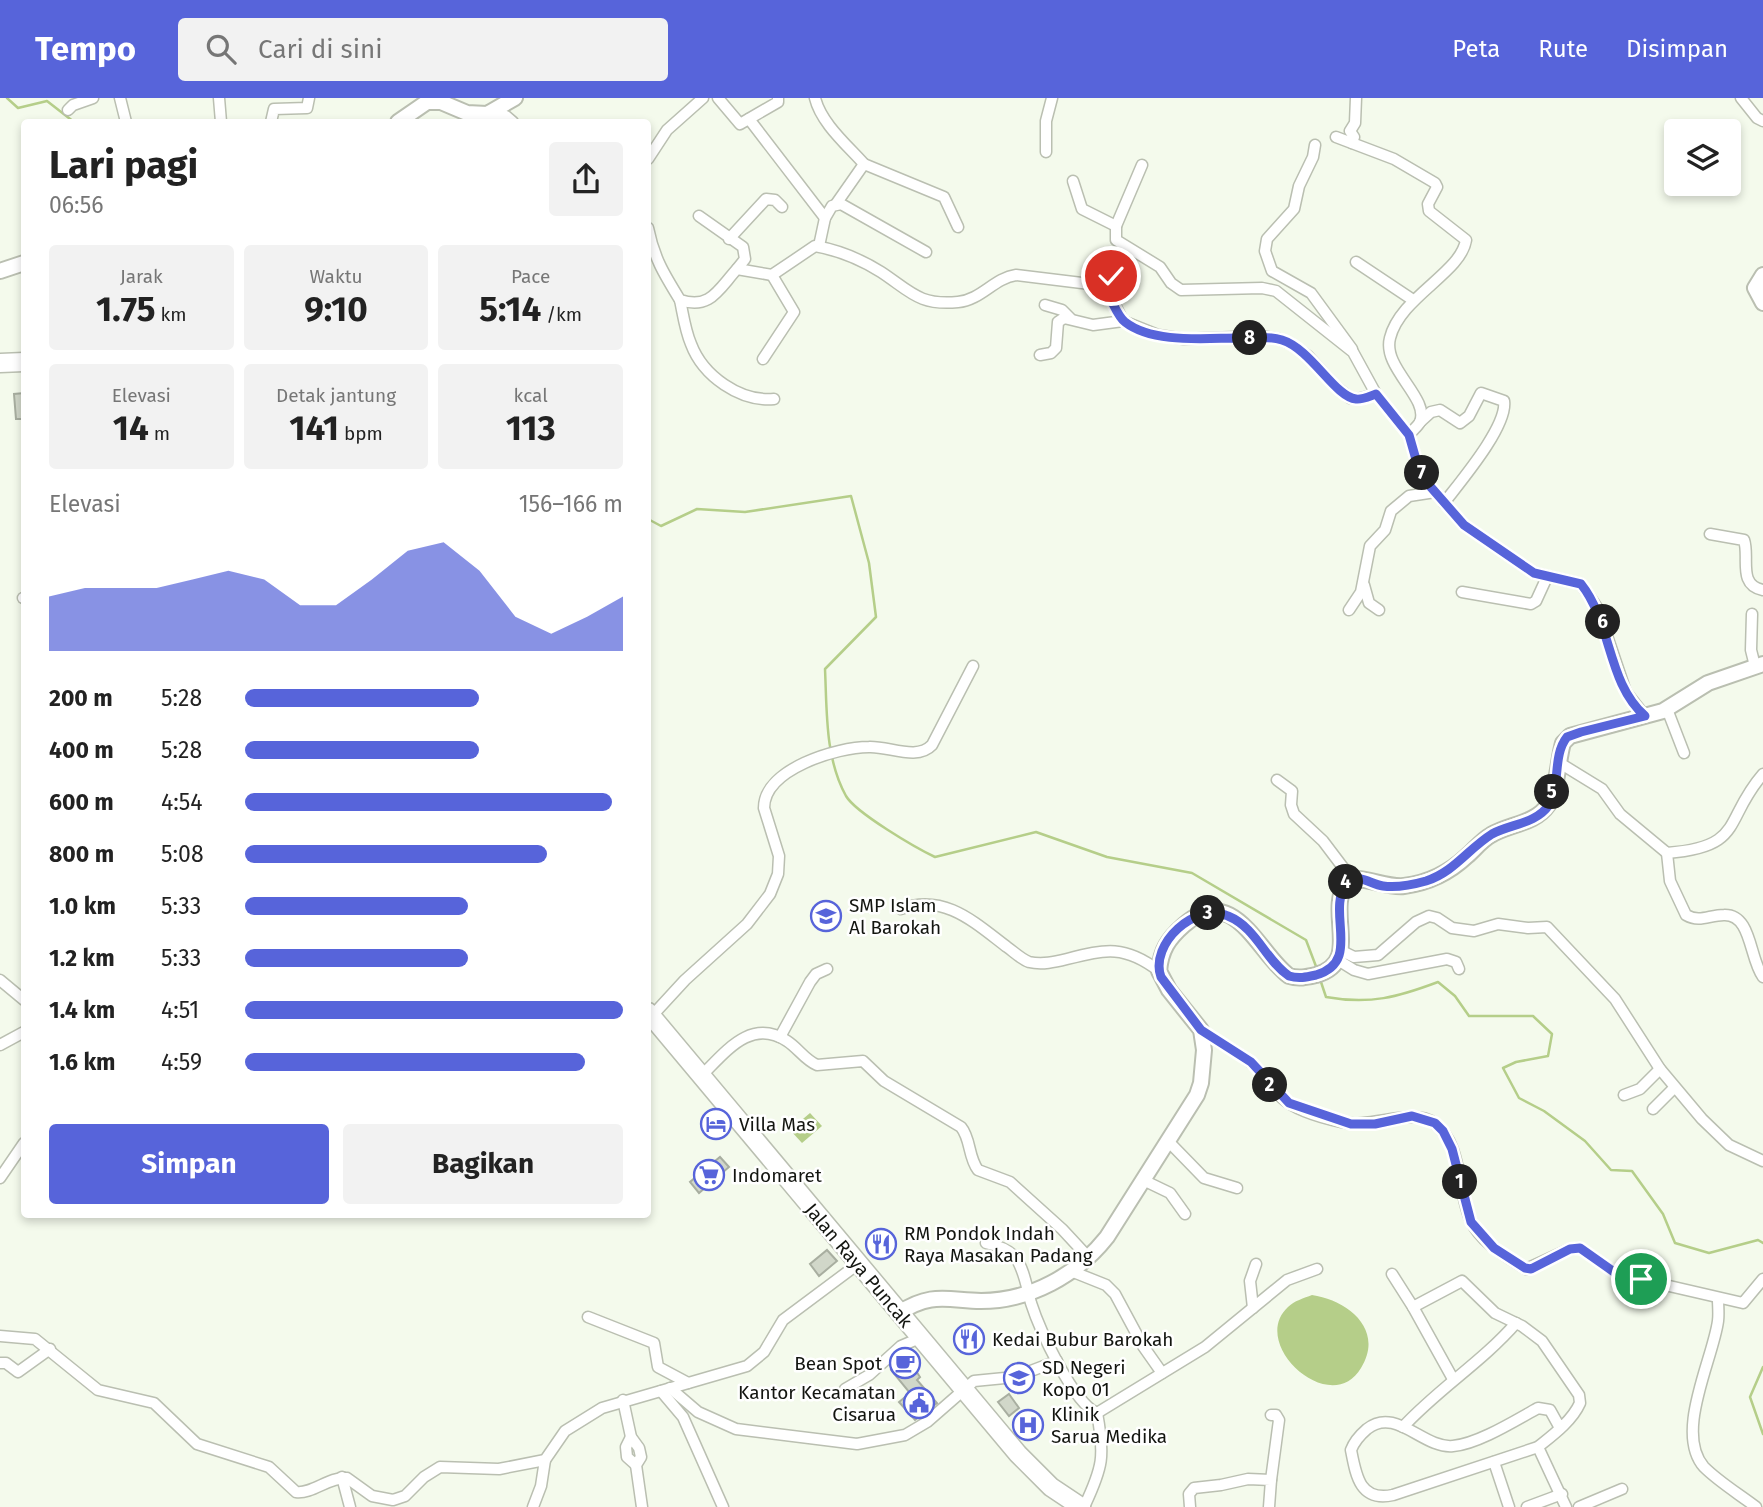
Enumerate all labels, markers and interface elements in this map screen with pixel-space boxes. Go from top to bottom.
search box [178,18,668,81]
text: Tempo [35,29,136,69]
icon: search [202,30,240,68]
text: Cari di sini [258,34,383,65]
text: Peta [1452,35,1500,63]
text: Rute [1538,35,1588,63]
text: Disimpan [1626,35,1728,63]
map controls [1664,119,1741,196]
button: layers [1664,119,1741,196]
text: Lari pagi [49,142,198,188]
button: share [549,142,623,216]
text: 06:56 [49,191,104,219]
pin [1081,246,1141,306]
icon: check [1092,257,1130,295]
text: Jarak [120,265,163,288]
text: Waktu [309,265,363,288]
text: Pace [511,265,550,288]
text: 1.75 [96,288,155,330]
text: 9:10 [304,288,368,330]
text: 5:14 [479,288,541,330]
text: km [155,303,187,326]
text: /km [541,303,582,326]
pin: 8 [1232,320,1268,356]
text: 8 [1244,326,1255,349]
text: Elevasi [112,384,171,407]
text: Detak jantung [276,384,396,407]
text: kcal [514,384,548,407]
text: 14 [113,407,149,449]
text: 141 [289,407,339,449]
text: 113 [506,407,556,449]
text: m [149,422,170,445]
text: bpm [339,422,383,445]
pin: 7 [1404,456,1440,490]
text: 7 [1417,461,1426,484]
text: Elevasi [49,490,121,518]
text: 156–166 m [519,490,623,518]
pin: 6 [1586,604,1620,640]
text: 6 [1597,610,1608,633]
text: 200 m [49,684,113,712]
text: 5:28 [161,684,202,712]
text: 400 m [49,736,114,764]
text: 5:28 [161,736,202,764]
pin: 5 [1534,774,1570,810]
text: 5 [1546,780,1557,803]
text: 600 m [49,788,114,816]
text: 4:54 [161,788,203,816]
text: 800 m [49,840,114,868]
text: 5:08 [161,840,204,868]
pin: 4 [1328,864,1364,900]
text: 4 [1340,870,1351,893]
text: 1.0 km [49,892,116,920]
text: 5:33 [161,892,201,920]
place label: SMP Islam Al Barokah [849,894,941,939]
pin: 3 [1190,896,1226,930]
school or university icon: SMP Islam Al Barokah [809,899,843,933]
text: 3 [1203,901,1212,924]
text: 1.2 km [49,944,115,972]
text: 5:33 [161,944,201,972]
text: 1.4 km [49,996,115,1024]
text: 4:51 [161,996,199,1024]
text: 1.6 km [49,1048,116,1076]
text: 4:59 [161,1048,202,1076]
pin: 2 [1252,1068,1288,1102]
text: 2 [1265,1073,1274,1096]
hotel icon: Villa Mas [699,1107,733,1141]
place label: Villa Mas [739,1113,815,1136]
button: Simpan [49,1124,329,1204]
button: Bagikan [343,1124,623,1204]
supermarket icon: Indomaret [692,1158,726,1192]
place label: Indomaret [732,1164,822,1187]
pin: 1 [1442,1164,1478,1200]
text: 1 [1455,1170,1464,1193]
street label: Jalan Raya Puncak [800,1198,918,1332]
place label: RM Pondok Indah Raya Masakan Padang [904,1222,1093,1267]
restaurant icon: RM Pondok Indah Raya Masakan Padang [864,1227,898,1261]
pin [1611,1249,1671,1309]
icon: arrive [1622,1260,1660,1298]
restaurant icon: Kedai Bubur Barokah [952,1322,986,1356]
place label: Kedai Bubur Barokah [992,1328,1173,1351]
cafe icon: Bean Spot [888,1346,922,1380]
place label: Bean Spot [794,1352,882,1375]
place label: SD Negeri Kopo 01 [1042,1356,1126,1401]
school or university icon: SD Negeri Kopo 01 [1002,1361,1036,1395]
place label: Kantor Kecamatan Cisarua [738,1381,896,1426]
public building icon: Kantor Kecamatan Cisarua [902,1386,936,1420]
place label: Klinik Sarua Medika [1051,1403,1167,1448]
hospital icon: Klinik Sarua Medika [1011,1408,1045,1442]

